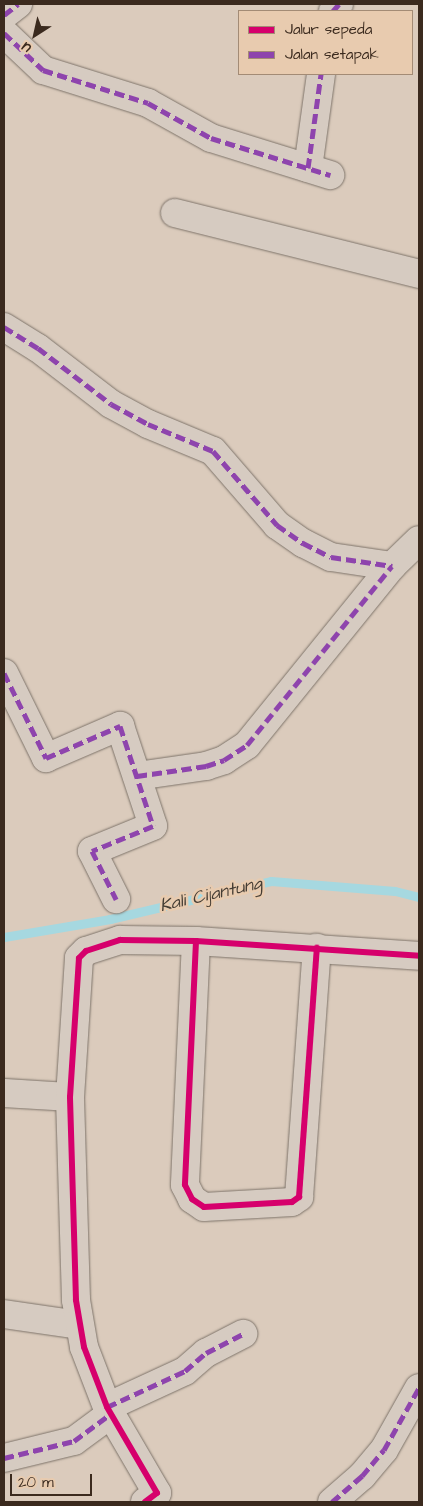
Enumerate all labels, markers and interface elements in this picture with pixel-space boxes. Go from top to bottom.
north arrow [10,10,60,60]
legend [238,10,413,75]
text: Jalur sepeda [285,19,372,40]
text: U [17,37,35,58]
text: Jalan setapak [285,44,379,65]
water label: Kali Cijantung [158,873,264,917]
scale bar [12,1464,95,1496]
text: 20 m [18,1472,54,1493]

